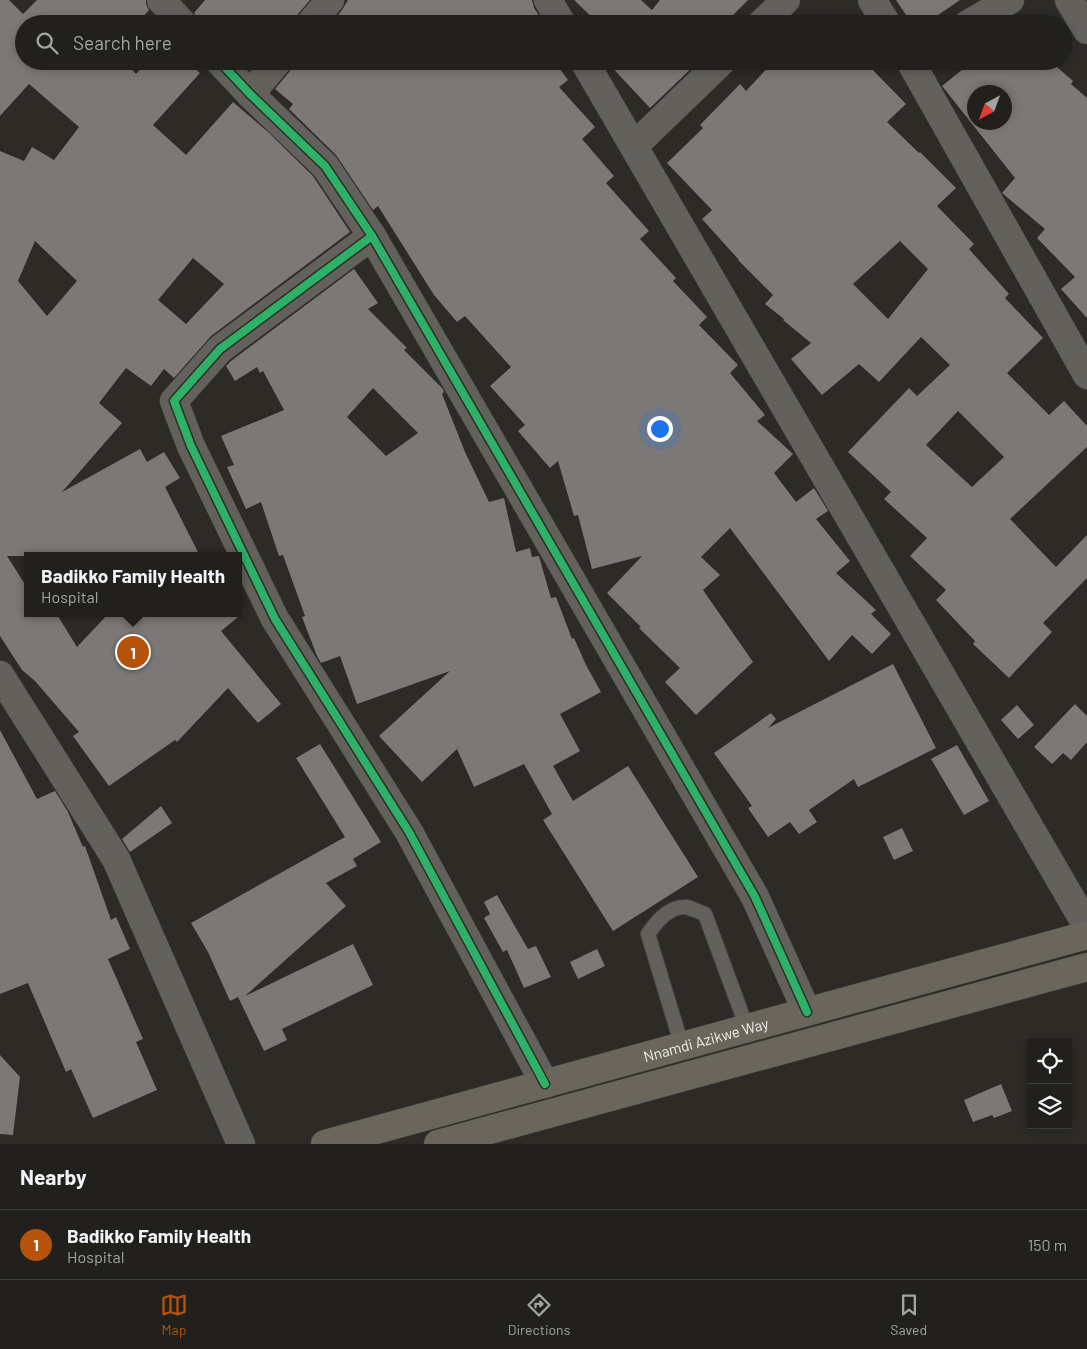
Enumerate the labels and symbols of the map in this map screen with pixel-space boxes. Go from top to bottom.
north arrow [967,85,1012,130]
your location [647,416,673,442]
pin: 1 [117,633,149,671]
street label: Nnamdi Azikwe Way [641,1014,771,1065]

